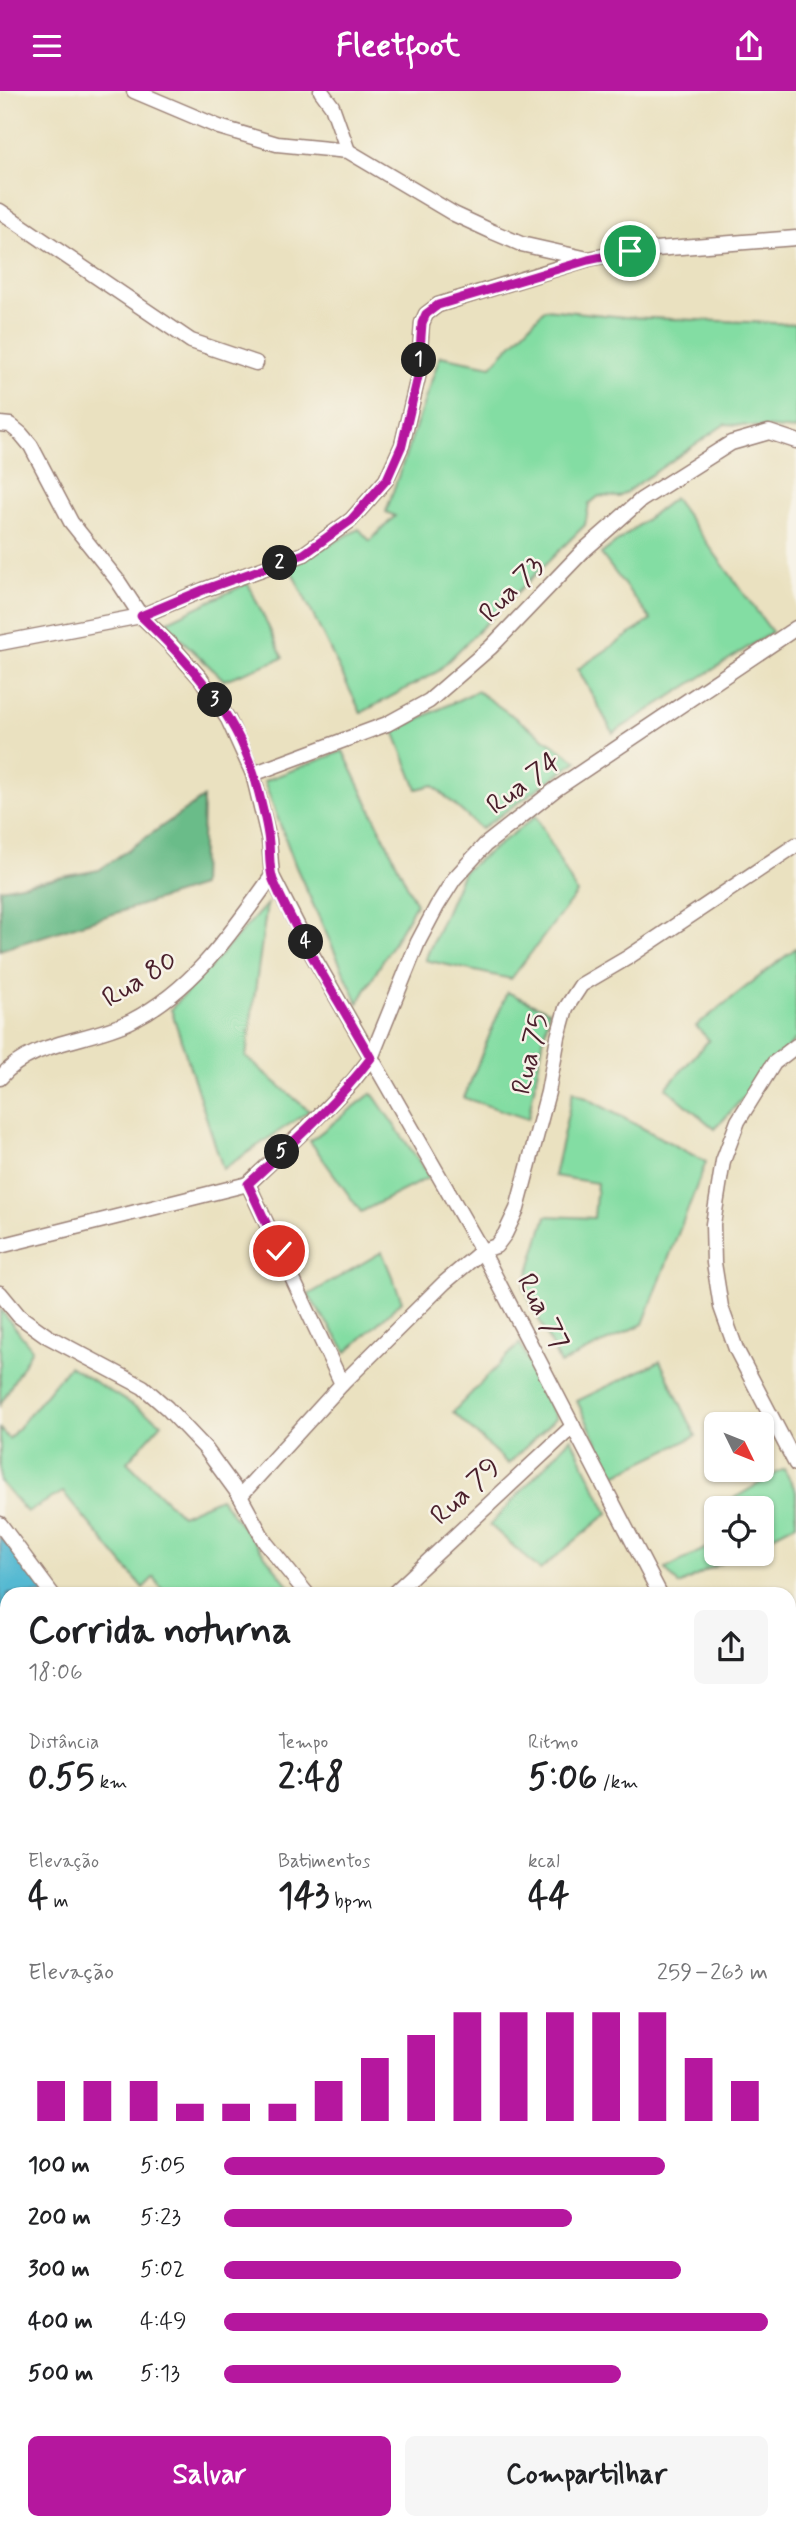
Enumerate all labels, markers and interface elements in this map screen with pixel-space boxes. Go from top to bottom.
text: Fleetfoot [336,25,460,67]
icon: menu [28,27,66,65]
icon: share [730,27,768,65]
pin [600,221,660,281]
icon: arrive [611,232,649,270]
pin: 1 [402,343,436,377]
text: 1 [414,347,423,372]
pin: 2 [262,545,298,581]
street label: Rua 73 [471,549,553,631]
text: 2 [275,550,284,575]
pin: 3 [198,683,232,717]
text: 3 [210,687,219,712]
street label: Rua 74 [479,744,569,824]
pin: 4 [288,925,324,959]
text: 4 [300,929,311,954]
street label: Rua 80 [95,943,185,1017]
street label: Rua 75 [504,1010,558,1098]
pin: 5 [264,1135,300,1169]
text: 5 [276,1139,287,1164]
pin [249,1221,309,1281]
icon: check [260,1232,298,1270]
street label: Rua 77 [507,1267,577,1357]
north arrow [704,1412,774,1482]
map controls [704,1412,774,1566]
street label: Rua 79 [423,1450,509,1534]
button: locate [704,1496,774,1566]
text: Corrida noturna [28,1607,292,1656]
button: share [694,1610,768,1684]
text: 18:06 [28,1658,83,1688]
text: Distância [28,1730,99,1755]
text: Tempo [278,1730,328,1755]
text: Ritmo [528,1730,578,1755]
text: 0.55 [28,1755,95,1801]
text: 2:48 [278,1755,344,1801]
text: 5:06 [528,1755,597,1801]
text: km [95,1770,127,1795]
text: /km [597,1770,638,1795]
text: Elevação [28,1849,99,1874]
text: Batimentos [278,1849,370,1874]
text: kcal [528,1849,560,1874]
text: 4 [28,1874,48,1920]
text: 143 [278,1874,329,1920]
text: 44 [528,1874,570,1920]
text: m [48,1889,69,1914]
text: bpm [329,1889,373,1914]
text: Elevação [28,1958,114,1988]
text: 259–263 m [657,1958,768,1988]
text: 100 m [28,2151,90,2181]
text: 5:05 [140,2151,185,2181]
text: 200 m [28,2203,91,2233]
text: 5:23 [140,2203,181,2233]
text: 300 m [28,2255,90,2285]
text: 5:02 [140,2255,185,2285]
text: 400 m [28,2307,93,2337]
text: 4:49 [140,2307,187,2337]
text: 500 m [28,2359,93,2389]
text: 5:13 [140,2359,180,2389]
button: Salvar [28,2436,391,2516]
button: Compartilhar [405,2436,768,2516]

